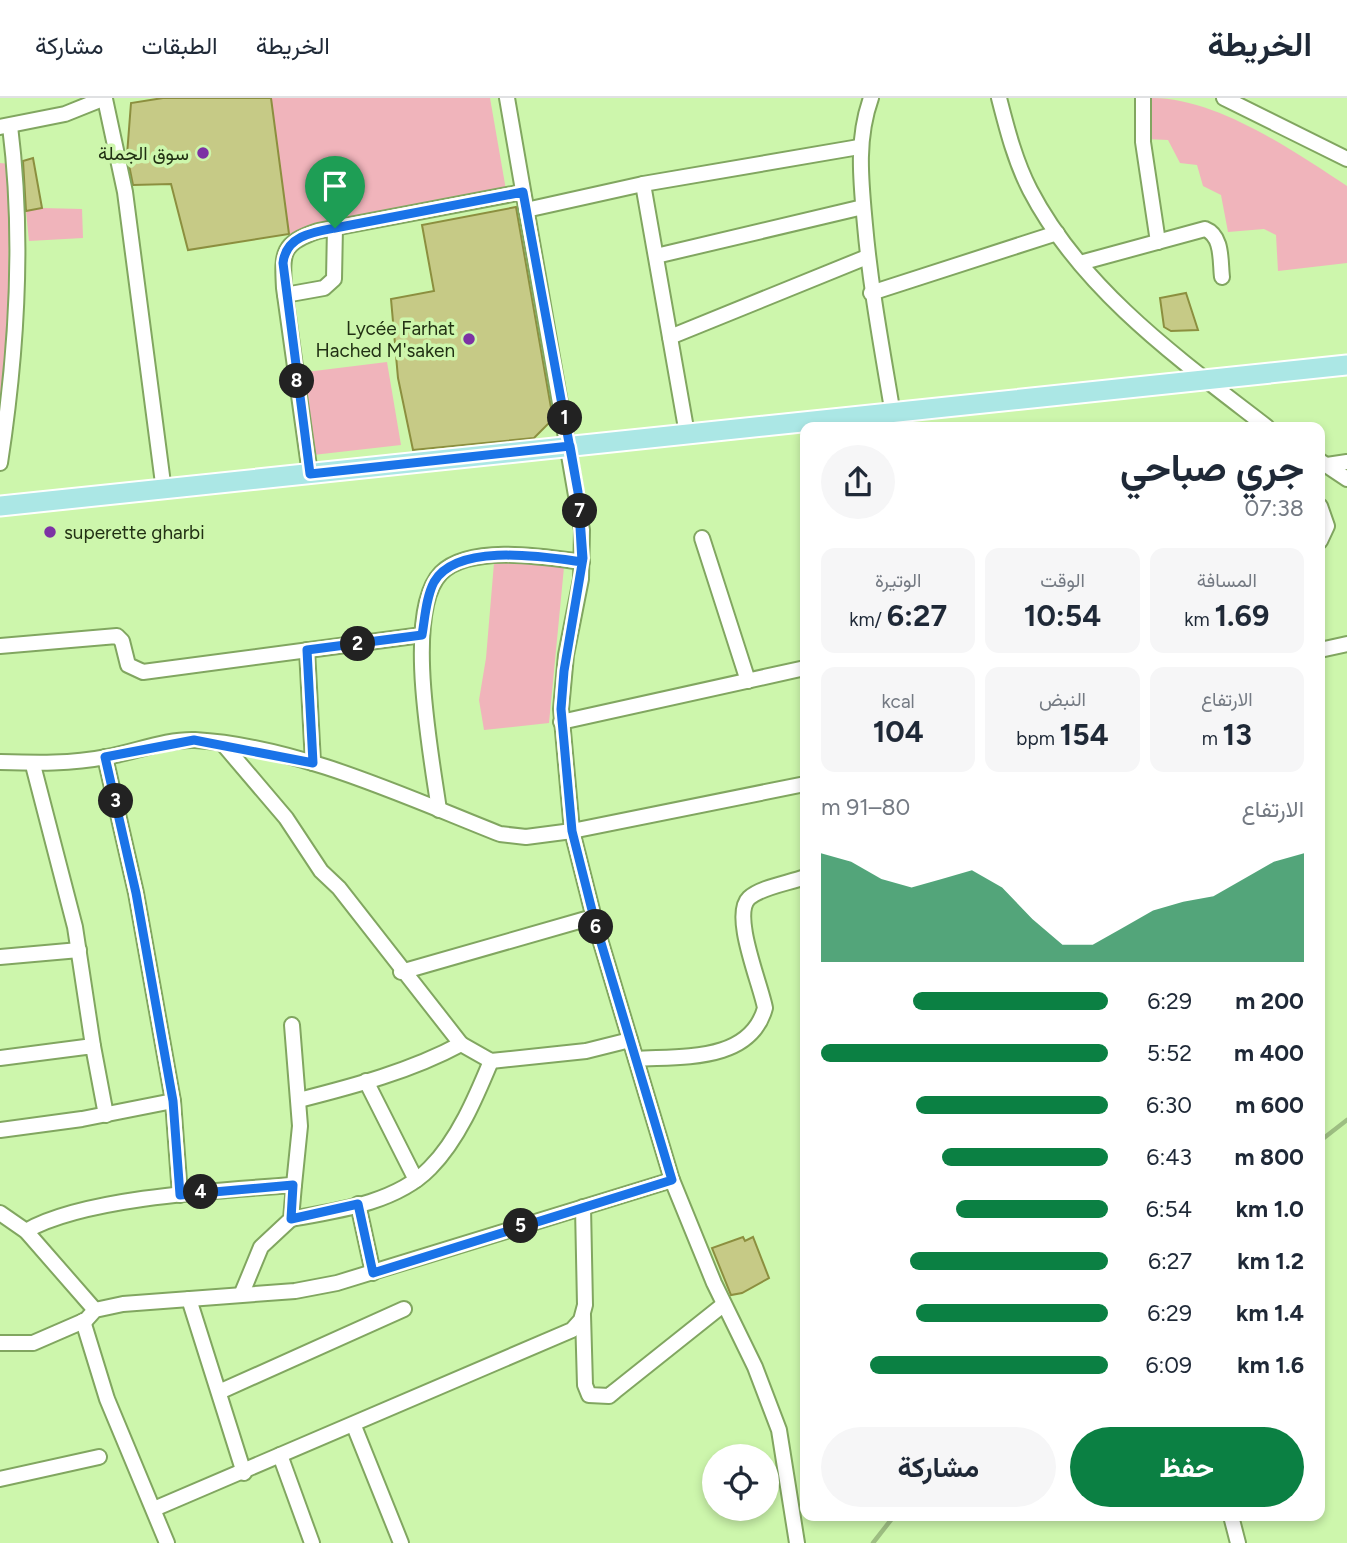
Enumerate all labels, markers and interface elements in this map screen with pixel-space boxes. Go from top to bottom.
text: الخريطة [1208,25,1312,64]
text: مشاركة [35,31,103,60]
text: الطبقات [141,31,218,60]
text: الخريطة [256,31,330,60]
place label: سوق الجملة [98,142,189,165]
marker: سوق الجملة [195,145,211,161]
pin [305,156,365,228]
icon: arrive [316,167,354,205]
place label: Lycée Farhat Hached M'saken [316,317,455,362]
marker: Lycée Farhat Hached M'saken [461,331,477,347]
pin: 8 [280,364,314,398]
text: 8 [291,369,302,392]
pin: 1 [548,400,582,436]
text: 1 [560,406,569,429]
button: share [821,445,895,519]
text: جري صباحي [1120,445,1304,491]
pin: 7 [562,494,598,528]
text: 07:38 [1244,494,1304,522]
text: 7 [574,499,585,522]
place label: superette gharbi [64,521,205,544]
marker: superette gharbi [42,524,58,540]
text: الوتيرة [875,569,921,592]
text: الوقت [1040,569,1085,592]
text: المسافة [1197,569,1257,592]
text: 6:27 [887,597,947,634]
text: 10:54 [1024,597,1101,634]
text: 1.69 [1214,597,1269,634]
text: /km [849,608,887,631]
text: km [1184,608,1214,631]
pin: 2 [340,626,376,662]
text: 2 [352,632,363,655]
text: النبض [1039,688,1086,711]
text: الارتفاع [1201,688,1253,711]
text: kcal [882,690,915,713]
text: 104 [873,713,924,750]
text: 154 [1060,716,1109,753]
text: 13 [1223,716,1252,753]
text: bpm [1016,727,1060,750]
text: m [1202,727,1223,750]
pin: 3 [99,784,134,818]
text: 3 [110,789,121,812]
text: 80–91 m [821,793,910,821]
text: الارتفاع [1242,795,1304,823]
pin: 6 [578,910,614,944]
text: 6 [590,915,601,938]
text: 6:29 [1147,987,1192,1015]
text: 200 m [1235,987,1304,1015]
text: 5:52 [1147,1039,1192,1067]
text: 400 m [1234,1039,1304,1067]
text: 6:30 [1146,1091,1192,1119]
text: 600 m [1235,1091,1304,1119]
text: 6:43 [1146,1143,1192,1171]
text: 800 m [1235,1143,1304,1171]
pin: 4 [184,1174,218,1210]
text: 4 [194,1180,207,1203]
text: 6:54 [1146,1195,1192,1223]
text: 1.0 km [1236,1195,1304,1223]
pin: 5 [504,1208,538,1244]
text: 5 [515,1214,526,1237]
text: 6:27 [1148,1247,1192,1275]
text: 1.2 km [1237,1247,1304,1275]
text: 6:29 [1147,1299,1192,1327]
text: 1.4 km [1236,1299,1304,1327]
text: 6:09 [1145,1351,1192,1379]
text: 1.6 km [1237,1351,1304,1379]
button: مشاركة [821,1427,1056,1507]
button: حفظ [1070,1427,1304,1507]
map controls [702,1444,779,1521]
button: locate [702,1444,779,1521]

